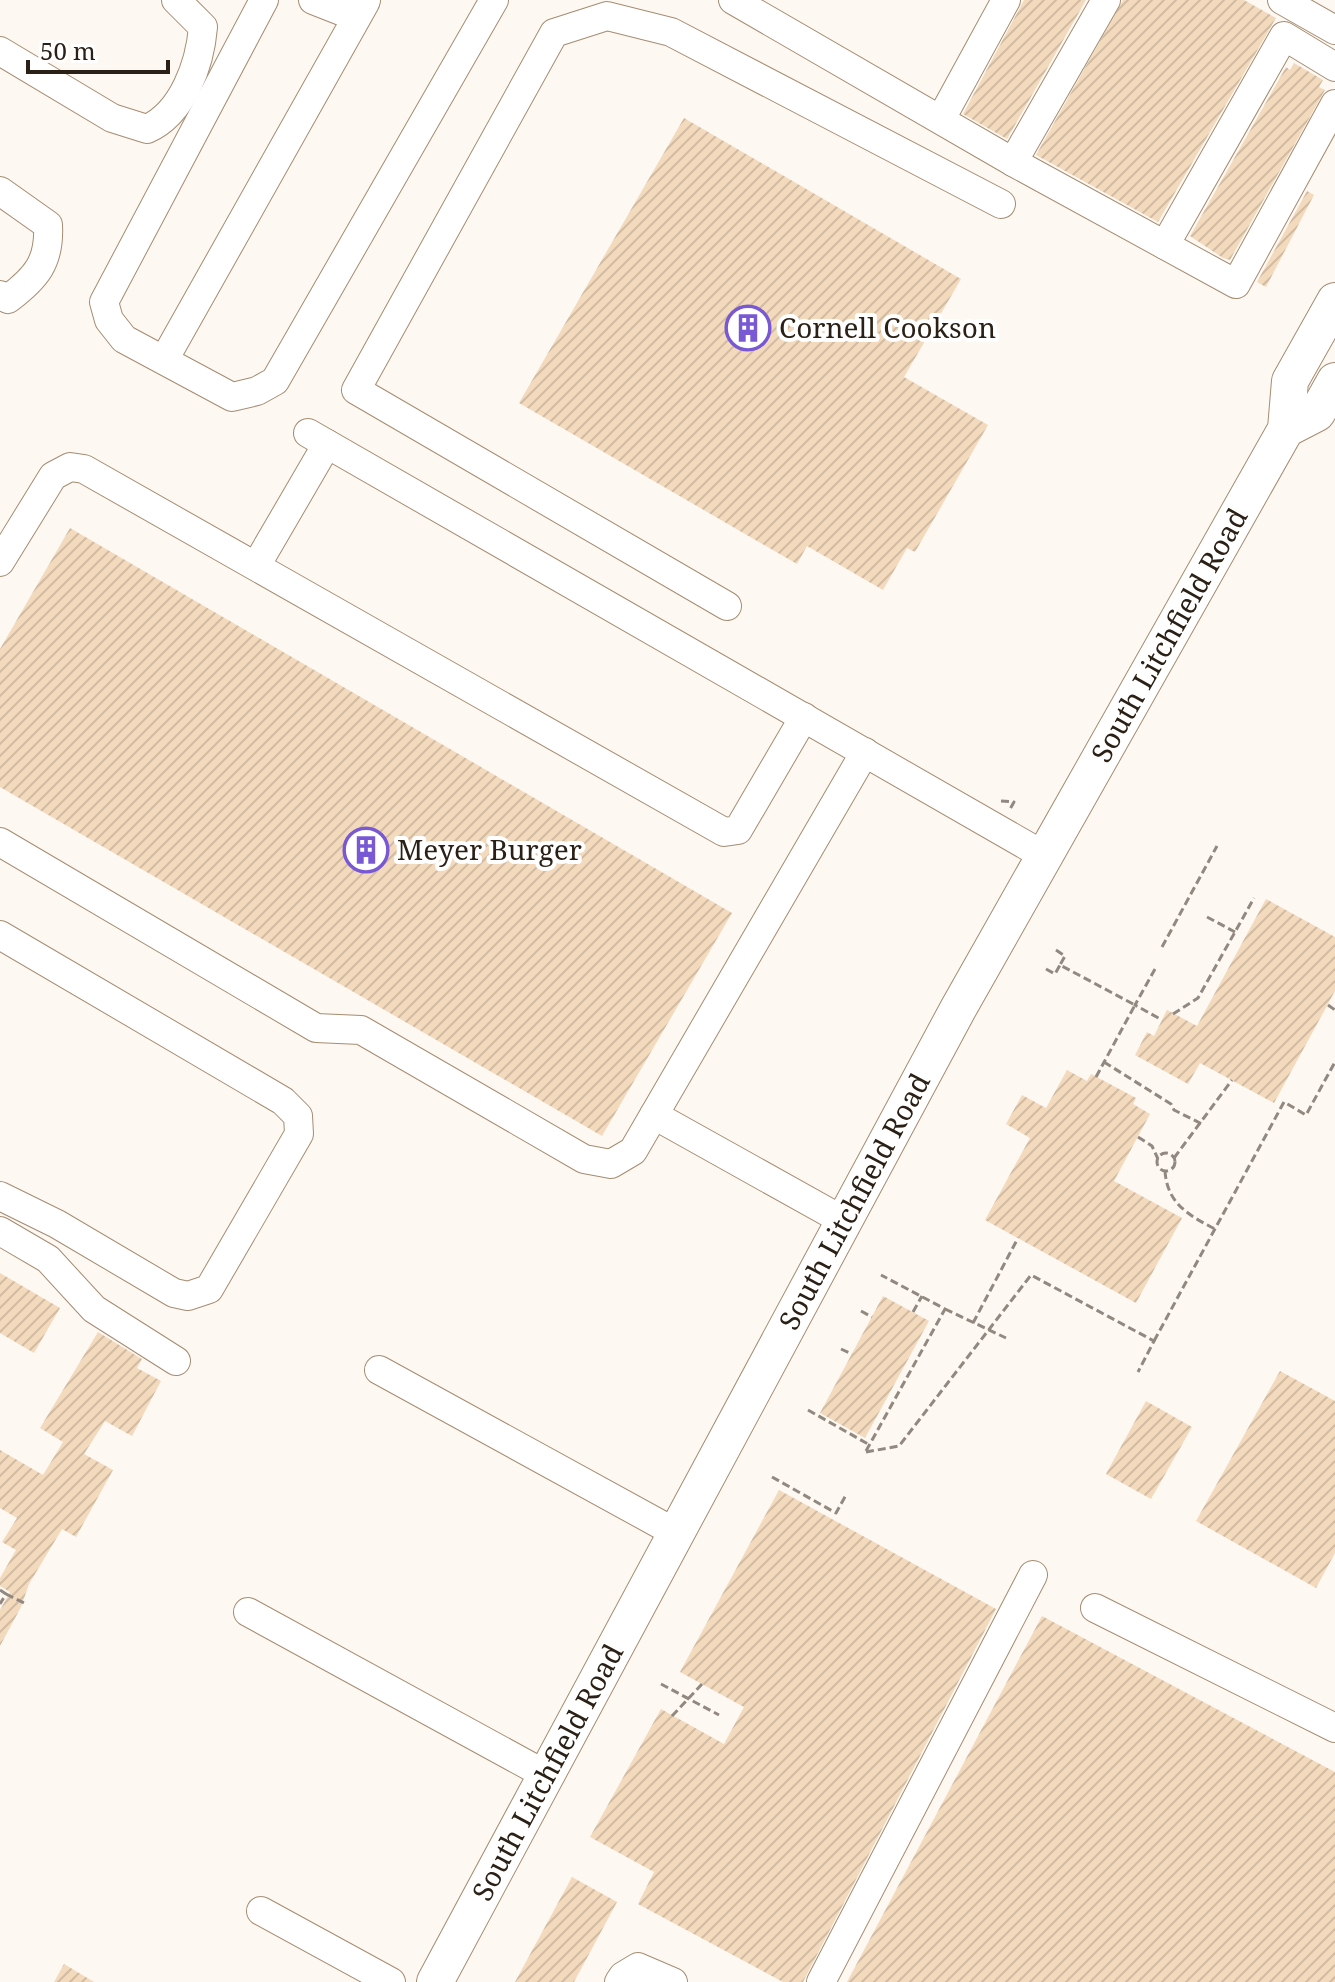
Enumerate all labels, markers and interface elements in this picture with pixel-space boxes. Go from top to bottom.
scale bar [28,24,168,74]
text: 50 m [40,34,96,67]
building icon: Cornell Cookson [724,304,772,352]
place label: Cornell Cookson [779,308,996,346]
street label: South Litchfield Road [1082,501,1255,769]
building icon: Meyer Burger [342,826,390,874]
place label: Meyer Burger [397,830,582,868]
street label: South Litchfield Road [769,1066,938,1336]
street label: South Litchfield Road [462,1637,631,1907]

